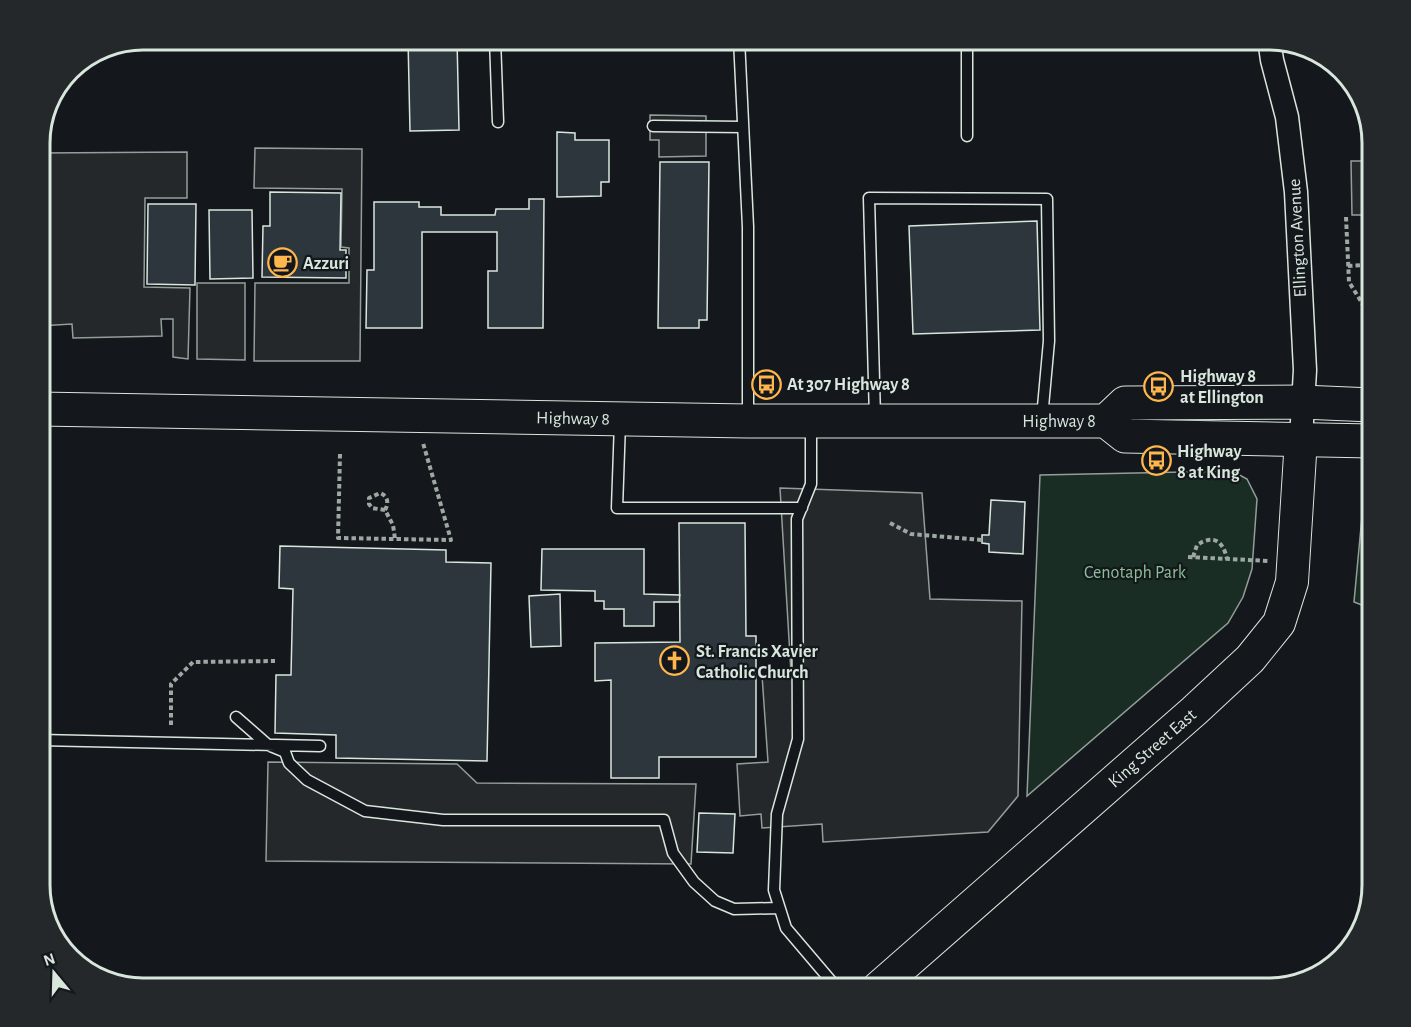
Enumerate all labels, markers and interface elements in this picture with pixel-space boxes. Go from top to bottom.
street label: Ellington Avenue [1286,178,1310,298]
cafe icon: Azzuri [266,247,298,279]
place label: Azzuri [303,255,349,273]
bus stop icon: At 307 Highway 8 [750,368,782,400]
place label: Highway 8 at Ellington [1180,368,1264,407]
bus stop icon: Highway 8 at Ellington [1143,370,1175,402]
place label: At 307 Highway 8 [787,376,910,394]
street label: Highway 8 [536,409,610,429]
street label: Highway 8 [1022,413,1096,431]
place label: Highway 8 at King [1177,443,1242,482]
bus stop icon: Highway 8 at King [1140,445,1172,477]
park label: Cenotaph Park [1084,564,1187,582]
place label: St. Francis Xavier Catholic Church [696,643,819,682]
church icon: St. Francis Xavier Catholic Church [659,645,691,677]
street label: King Street East [1105,706,1200,792]
north arrow [24,943,84,1003]
text: N [42,950,57,969]

